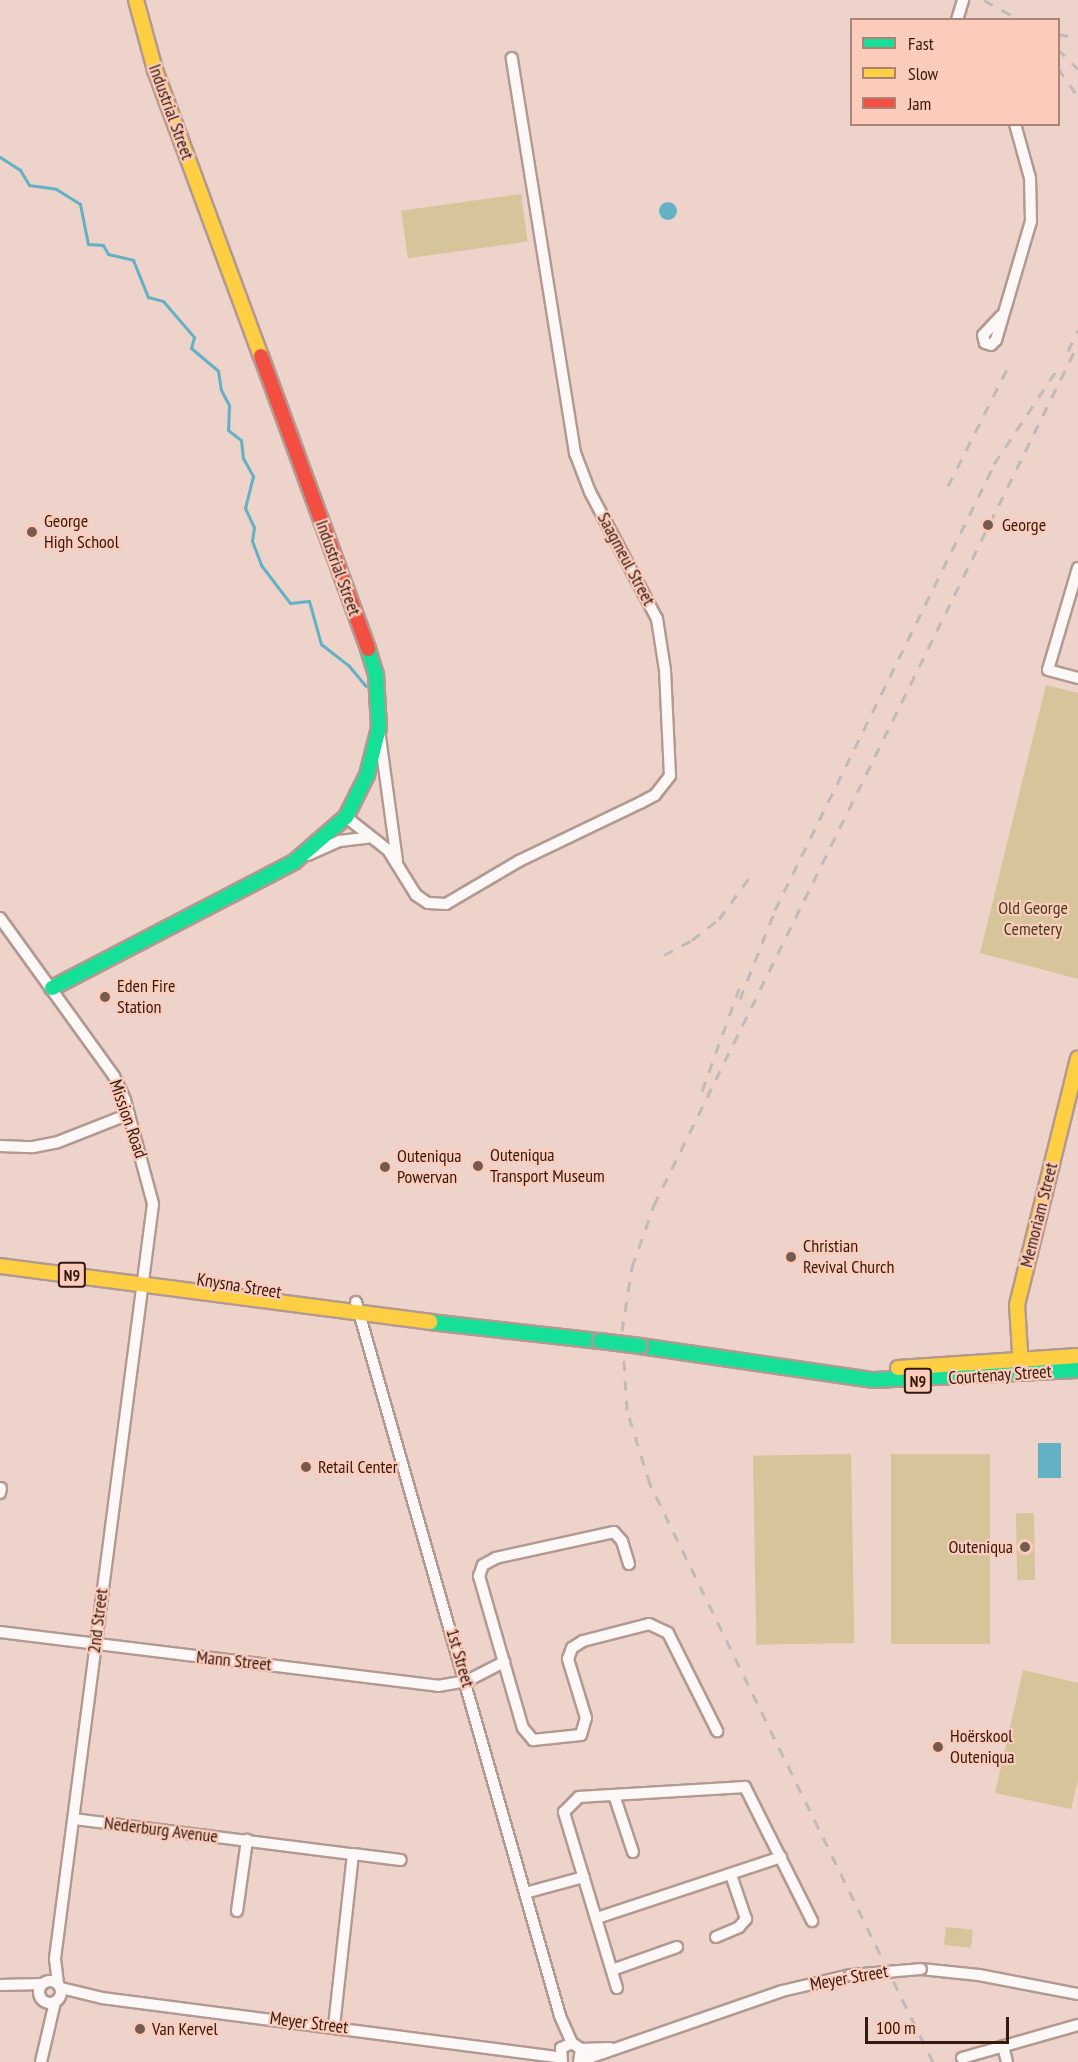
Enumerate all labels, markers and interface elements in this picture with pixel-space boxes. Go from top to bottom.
legend [850,18,1060,126]
text: Fast [908,32,934,55]
street label: Industrial Street [144,61,198,163]
text: Slow [908,62,938,85]
text: Jam [908,92,931,115]
street label: Saagmeul Street [592,509,660,609]
place label: George High School [44,511,119,554]
place label: George [1002,514,1046,536]
marker: George [979,516,997,534]
street label: Industrial Street [311,517,365,619]
marker: George High School [25,525,39,539]
park label: Old George Cemetery [998,898,1068,940]
place label: Eden Fire Station [117,976,175,1018]
marker: Eden Fire Station [98,990,112,1004]
street label: Mission Road [104,1077,152,1161]
place label: Outeniqua Transport Museum [490,1145,605,1188]
place label: Outeniqua Powervan [397,1146,462,1188]
marker: Outeniqua Transport Museum [471,1159,485,1173]
marker: Outeniqua Powervan [378,1160,392,1174]
street label: Memoriam Street [1016,1160,1062,1270]
place label: Christian Revival Church [803,1236,894,1278]
marker: Christian Revival Church [784,1250,798,1264]
road number: N9 [57,1262,87,1288]
street label: Knysna Street [195,1269,283,1303]
street label: Courtenay Street [947,1361,1053,1389]
road number: N9 [903,1368,933,1394]
place label: Retail Center [318,1456,398,1478]
marker: Retail Center [299,1460,313,1474]
place label: Outeniqua [948,1536,1013,1558]
marker: Outeniqua [1018,1540,1032,1554]
street label: 2nd Street [83,1587,113,1655]
street label: 1st Street [441,1626,479,1690]
street label: Mann Street [195,1646,273,1676]
place label: Hoërskool Outeniqua [950,1726,1015,1768]
marker: Hoërskool Outeniqua [931,1740,945,1754]
street label: Nederburg Avenue [103,1812,219,1848]
street label: Meyer Street [808,1961,890,1995]
scale bar [868,2005,1012,2043]
street label: Meyer Street [269,2007,349,2039]
text: 100 m [876,2016,916,2039]
place label: Van Kervel [152,2018,218,2040]
marker: Van Kervel [133,2022,147,2036]

